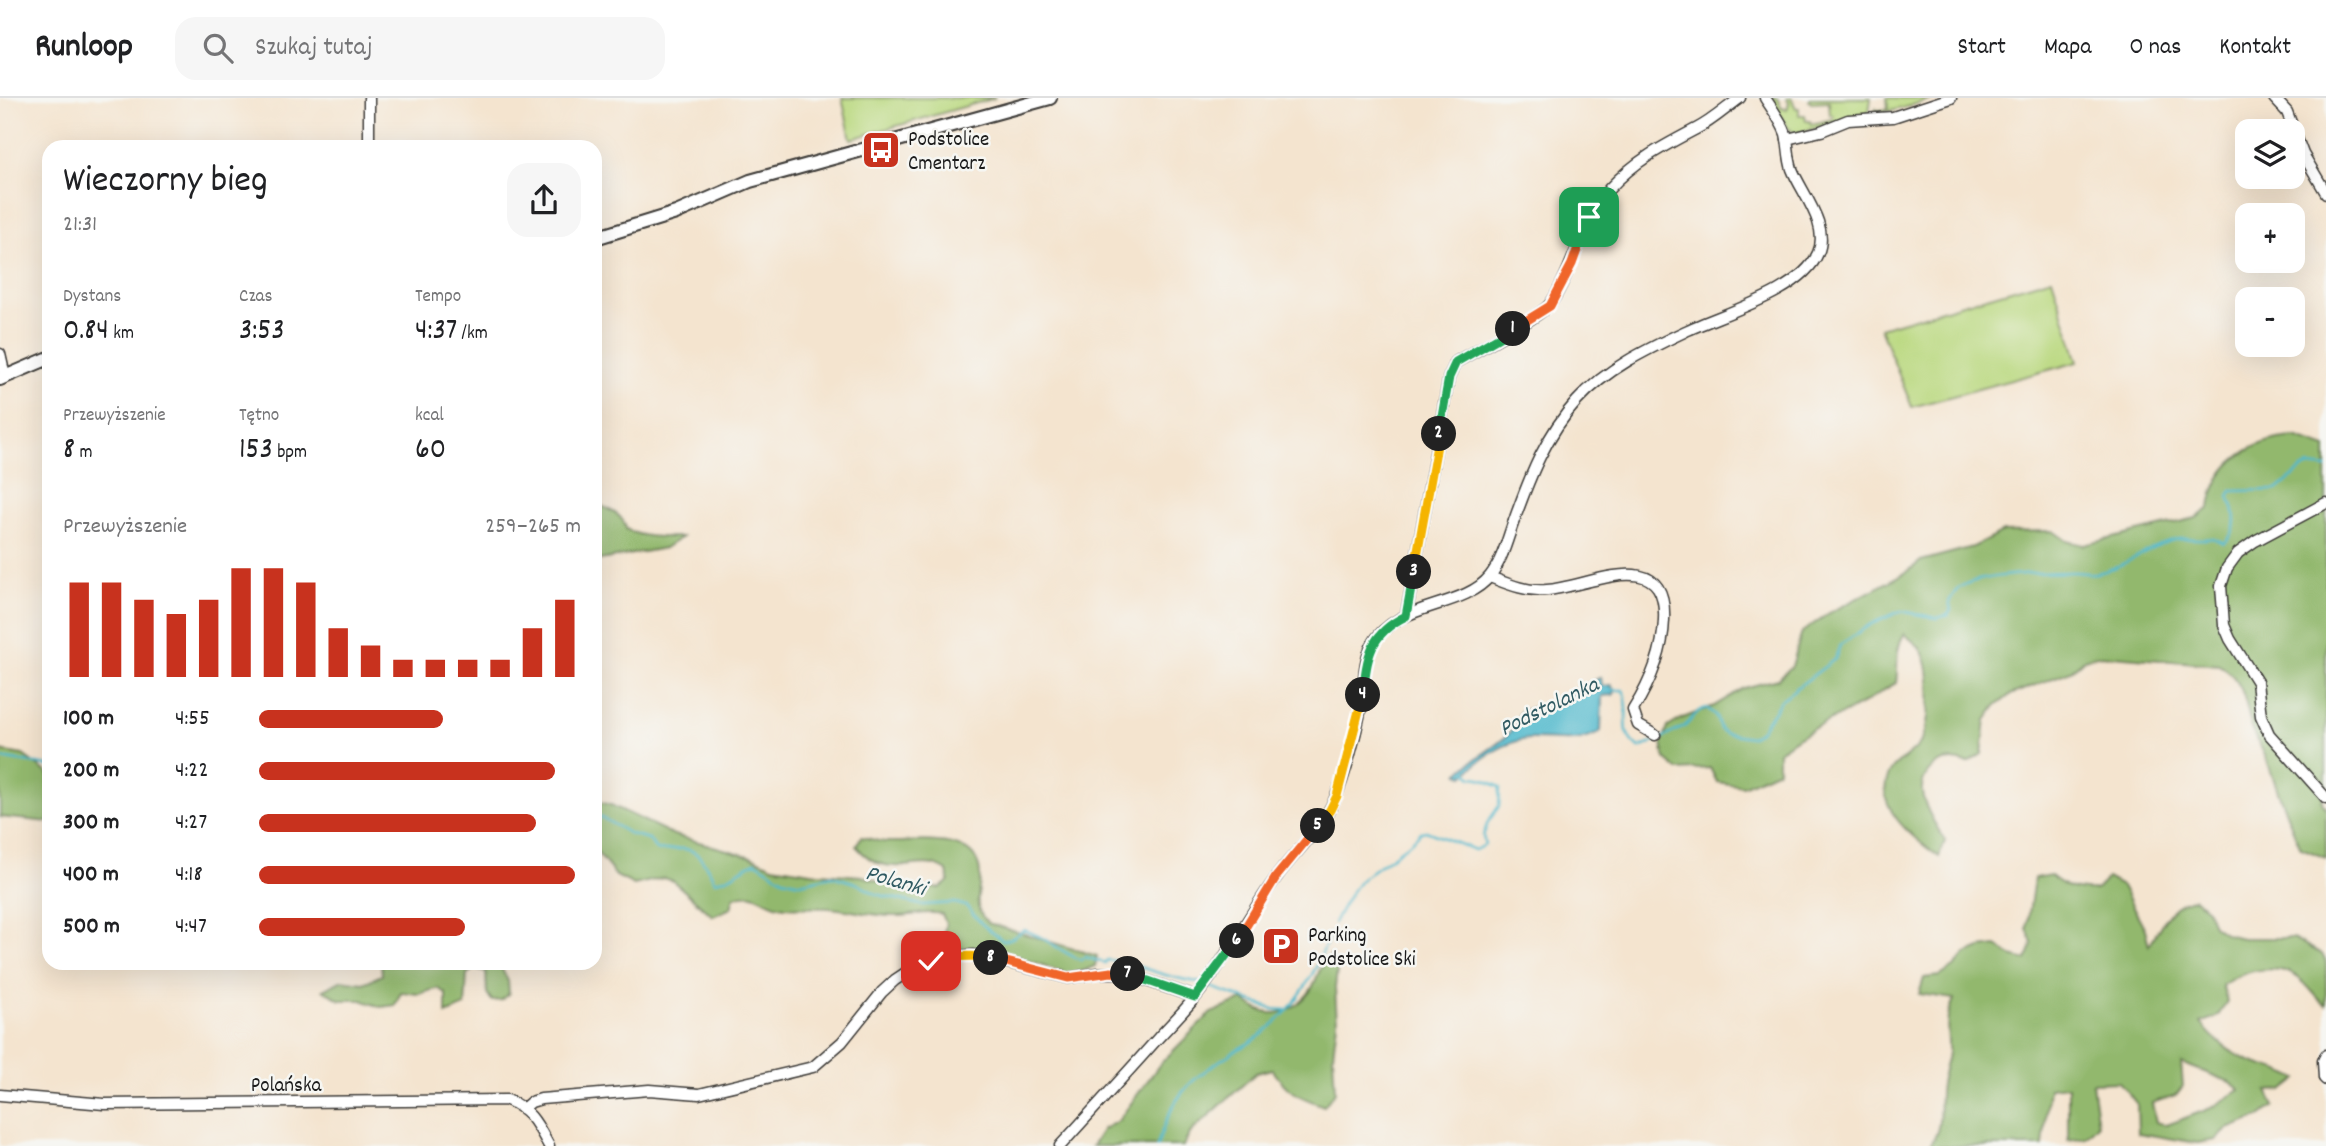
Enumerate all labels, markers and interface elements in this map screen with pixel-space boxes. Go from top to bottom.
search box [175,17,665,80]
text: Runloop [35,25,133,72]
icon: search [199,29,237,67]
text: Szukaj tutaj [255,30,373,67]
text: Start [1957,31,2006,65]
text: Mapa [2044,31,2092,65]
text: O nas [2130,31,2181,65]
text: Kontakt [2219,31,2291,65]
map controls [2235,119,2305,357]
button: layers [2235,119,2305,189]
place label: Podstolice Cmentarz [908,126,989,180]
bus stop icon: Podstolice Cmentarz [860,129,902,171]
text: Wieczorny bieg [63,155,268,210]
button: share [507,163,581,237]
pin [1559,187,1619,247]
icon: arrive [1570,198,1608,236]
button: + [2235,203,2305,273]
text: 21:31 [63,209,97,242]
text: Dystans [63,284,121,311]
text: Czas [239,284,273,311]
text: Tempo [415,284,461,311]
button: − [2235,287,2305,357]
text: 0.84 [63,311,109,354]
text: 3:53 [239,311,285,354]
text: 4:37 [415,311,457,354]
pin: 1 [1496,312,1530,346]
text: 1 [1510,315,1515,342]
text: km [109,321,134,348]
text: /km [457,321,488,348]
text: Przewyższenie [63,403,166,430]
text: Tętno [239,403,279,430]
text: kcal [415,403,444,430]
pin: 2 [1422,416,1456,452]
text: 2 [1434,420,1443,447]
text: 8 [63,430,75,473]
text: 153 [239,430,273,473]
text: 60 [415,430,446,473]
text: m [75,440,92,467]
text: bpm [273,440,307,467]
text: Przewyższenie [63,511,187,544]
text: 259–265 m [485,511,581,544]
pin: 3 [1396,554,1432,589]
text: 3 [1409,558,1418,585]
water label: Podstolanka [1494,669,1606,746]
pin: 4 [1346,678,1380,712]
text: 4 [1359,681,1366,708]
text: 100 m [63,703,114,736]
text: 4:55 [175,703,210,736]
text: 200 m [63,755,119,788]
text: 4:22 [175,755,208,788]
text: 300 m [63,807,119,840]
text: 4:27 [175,807,207,840]
pin: 5 [1300,808,1336,844]
text: 5 [1313,812,1322,839]
water label: Polanki [861,858,933,908]
text: 400 m [63,859,119,892]
text: 4:18 [175,859,203,892]
text: 500 m [63,911,120,944]
text: 4:47 [175,911,207,944]
place label: Parking Podstolice Ski [1308,922,1416,976]
pin: 6 [1220,924,1254,958]
parking icon: Parking Podstolice Ski [1260,925,1302,967]
text: 6 [1232,927,1241,954]
pin [901,931,961,991]
pin: 8 [974,940,1009,976]
icon: check [912,942,950,980]
text: 8 [987,944,994,971]
pin: 7 [1110,956,1146,992]
text: 7 [1124,960,1131,987]
street label: Polańska [251,1072,323,1102]

